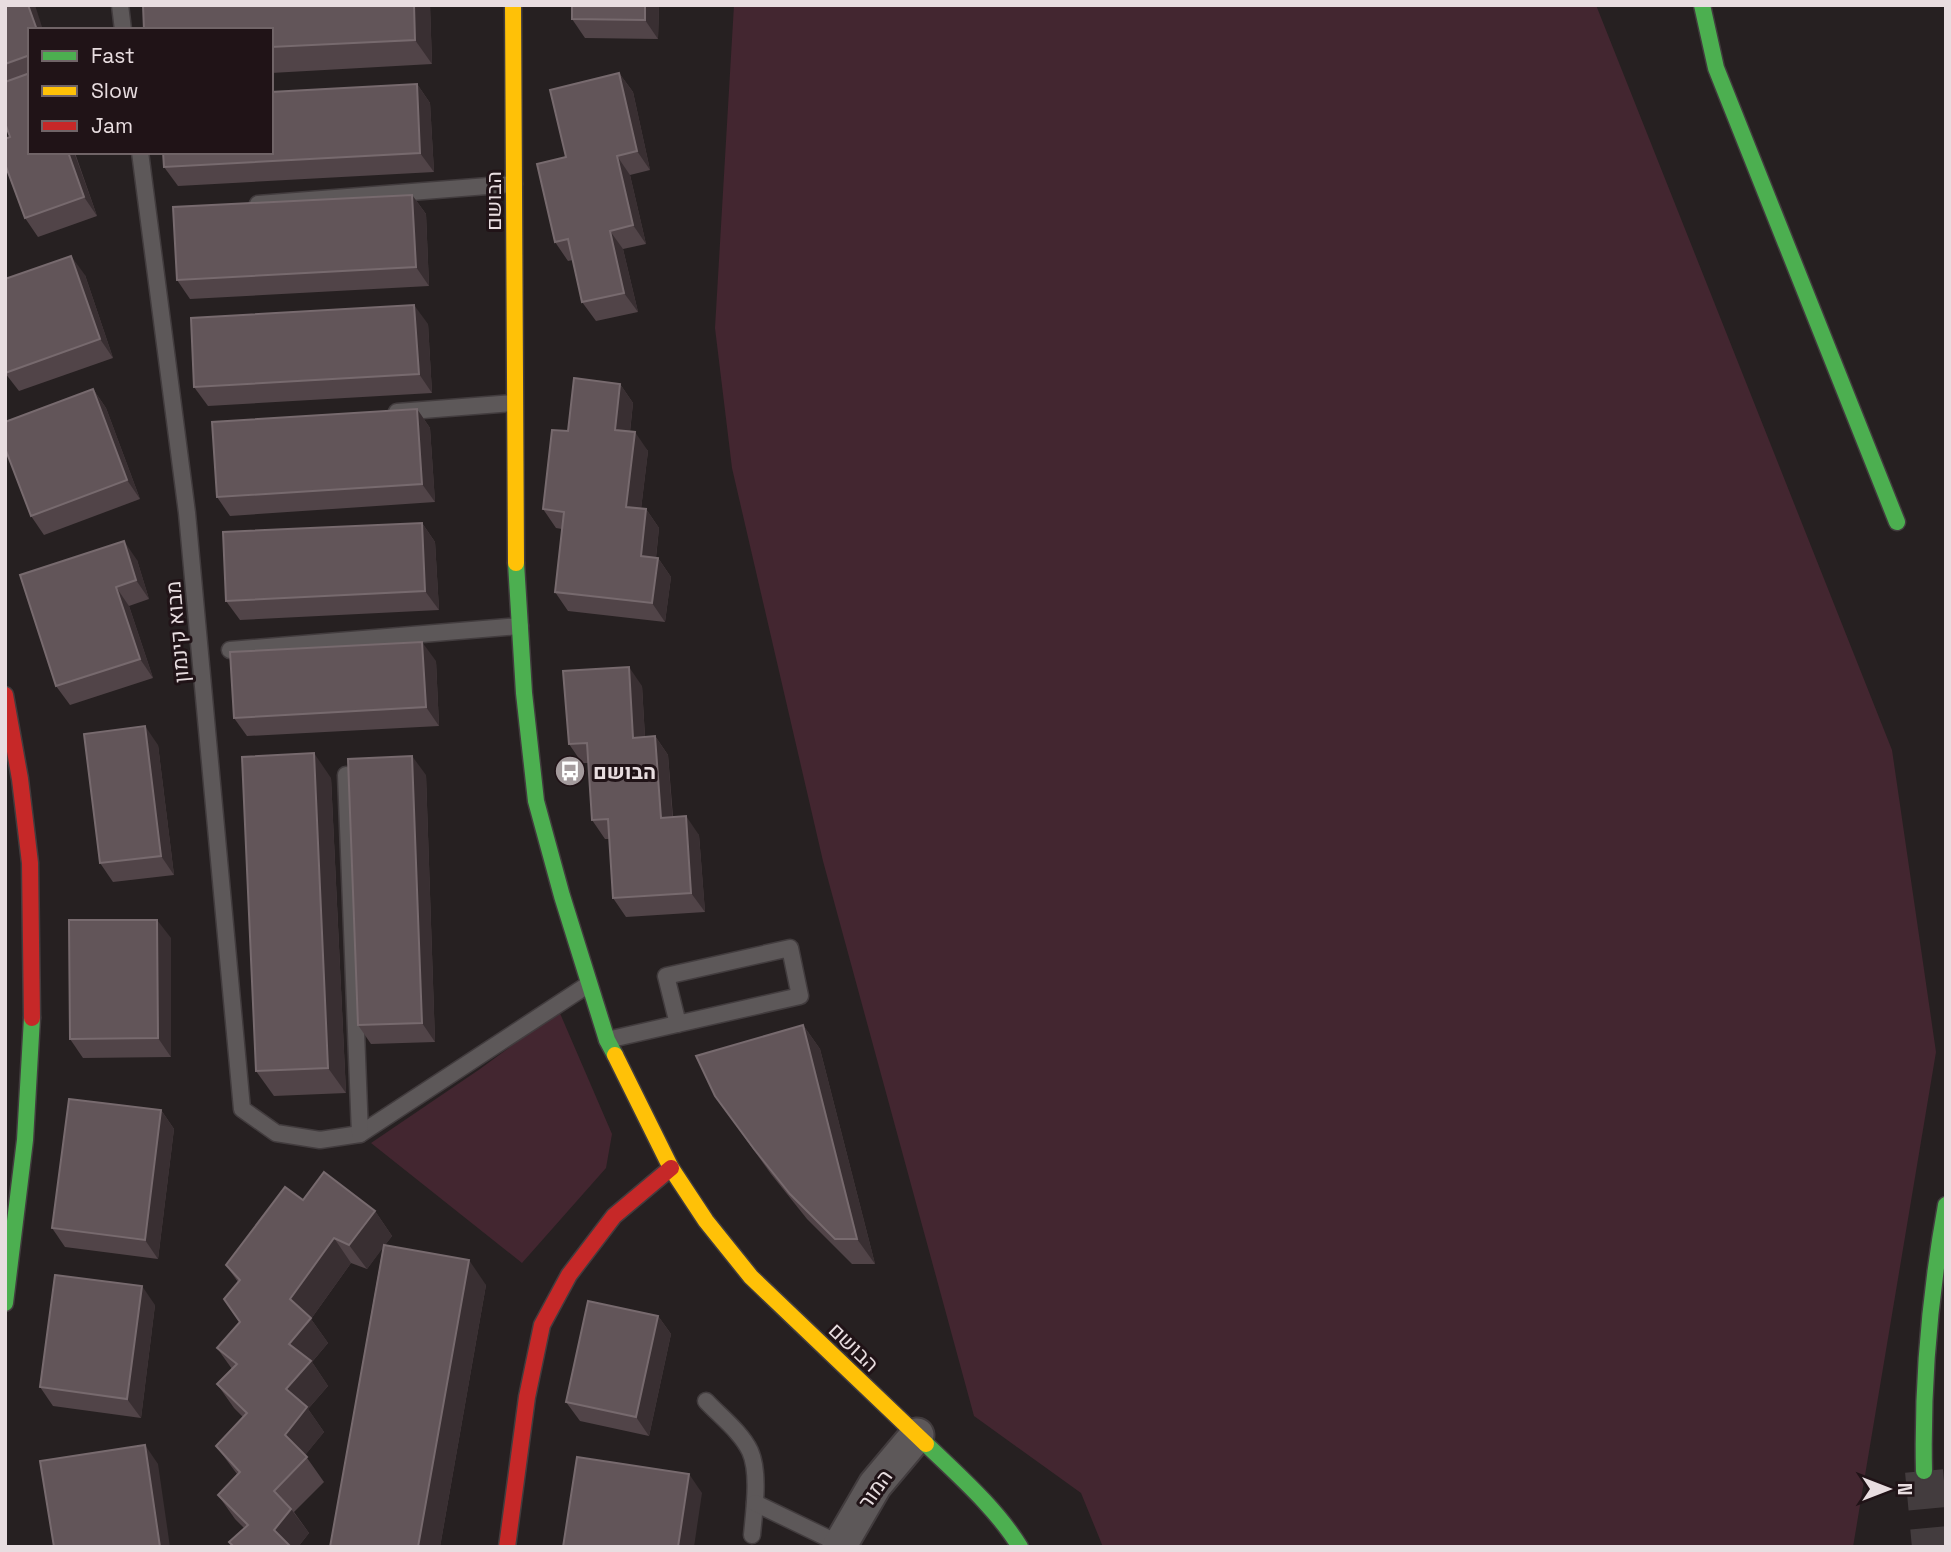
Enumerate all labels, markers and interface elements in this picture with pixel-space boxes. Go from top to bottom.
legend [28,28,273,154]
text: Fast [91,42,135,69]
text: Slow [91,77,139,104]
text: Jam [91,112,133,139]
street label: הבושם [480,171,507,231]
street label: מבוא קינמון [159,580,195,684]
bus stop icon: הבושם [553,754,587,788]
place label: הבושם [593,758,656,785]
street label: הבושם [823,1317,885,1377]
north arrow [1853,1454,1923,1524]
street label: המור [852,1464,898,1514]
text: N [1892,1483,1917,1495]

